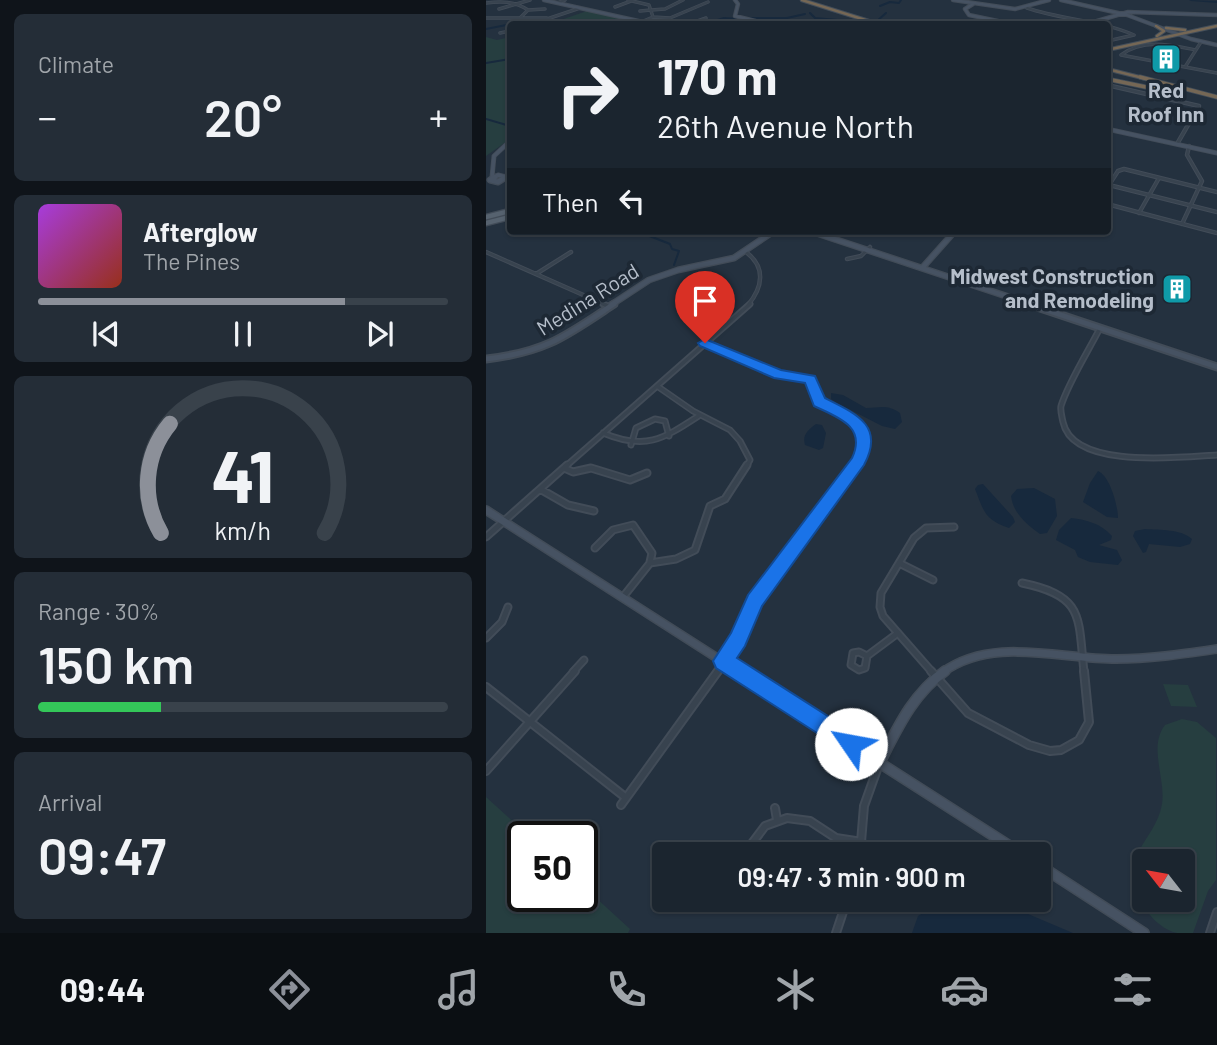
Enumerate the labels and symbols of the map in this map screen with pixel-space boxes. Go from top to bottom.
building icon: Red Roof Inn [1149,42,1183,76]
place label: Red Roof Inn [1128,77,1204,126]
street label: Medina Road [532,257,643,340]
place label: Midwest Construction and Remodeling [950,263,1154,312]
pin [675,271,735,343]
building icon: Midwest Construction and Remodeling [1160,272,1194,306]
position arrow [814,707,888,781]
speed limit sign: 50 [507,821,598,912]
north arrow [1132,849,1195,912]

